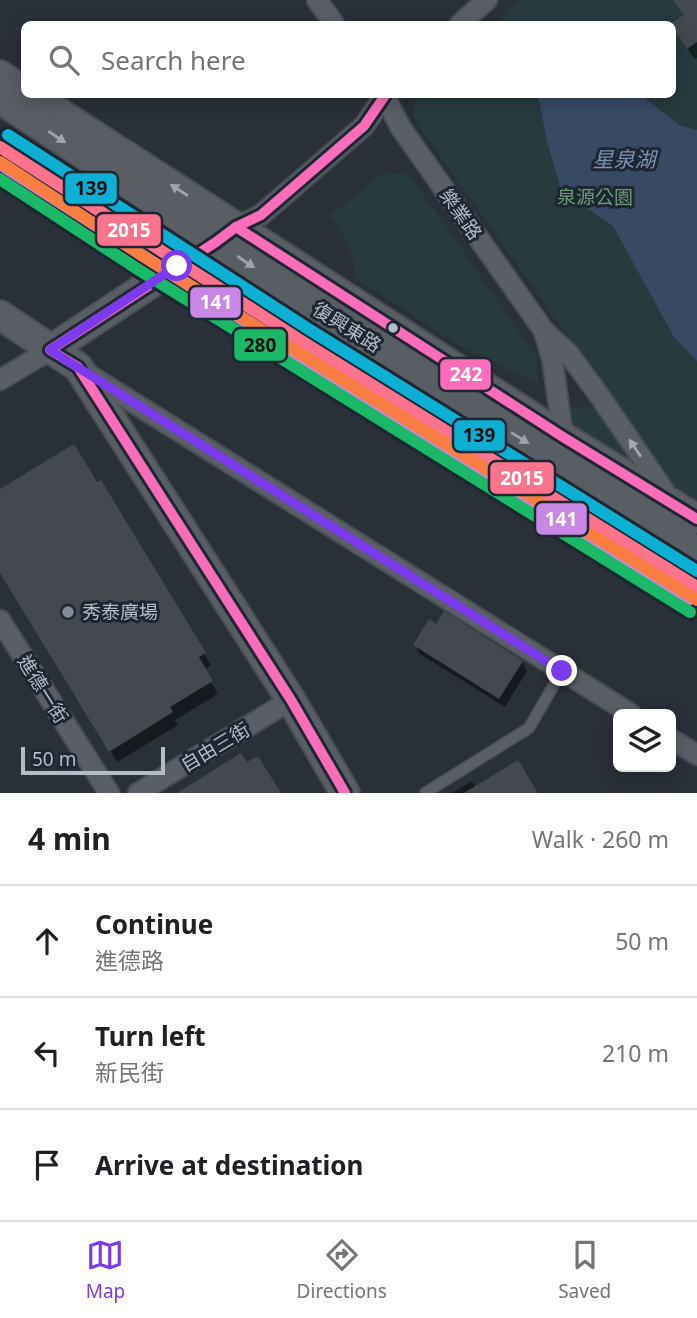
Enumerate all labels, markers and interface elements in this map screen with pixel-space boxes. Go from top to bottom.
search box [21,21,676,98]
icon: search [45,41,83,79]
text: Search here [101,42,246,78]
one-way arrow [47,130,66,143]
water label: 星泉湖 [593,145,658,173]
line badge: 139 [64,172,118,205]
text: 139 [75,175,107,201]
one-way arrow [169,183,189,196]
street label: 樂業路 [434,183,488,245]
park label: 泉源公園 [557,184,633,210]
line badge: 2015 [96,213,162,247]
text: 2015 [107,217,151,243]
route start [161,250,192,281]
one-way arrow [236,256,256,269]
line badge: 141 [189,286,242,319]
text: 141 [200,289,232,315]
street label: 復興東路 [308,296,386,358]
unlabelled marker [386,321,400,335]
line badge: 280 [233,328,287,362]
text: 280 [244,332,276,358]
line badge: 242 [439,358,492,391]
text: 242 [450,361,482,387]
line badge: 139 [453,419,506,452]
text: 139 [463,422,495,448]
one-way arrow [511,432,530,445]
one-way arrow [628,439,642,457]
line badge: 2015 [489,461,555,495]
text: 2015 [500,465,544,491]
line badge: 141 [535,502,588,536]
text: 141 [545,506,577,532]
place label: 秀泰廣場 [82,599,158,625]
marker: 秀泰廣場 [60,604,76,620]
street label: 進德一街 [12,650,74,728]
route end [546,655,577,686]
map controls [613,709,676,772]
button: layers [613,709,676,772]
street label: 自由三街 [176,716,254,778]
scale bar [21,744,164,776]
text: 50 m [32,746,76,772]
text: 4 min [28,818,111,859]
text: Walk · 260 m [532,823,669,855]
text: Continue [95,906,213,942]
icon: ahead [28,922,66,960]
text: 50 m [615,925,669,957]
text: 進德路 [95,944,164,976]
text: Turn left [95,1018,206,1054]
icon: left [28,1034,66,1072]
text: 210 m [602,1037,669,1069]
text: 新民街 [95,1056,164,1088]
icon: arrive [28,1146,66,1184]
text: Arrive at destination [95,1147,364,1183]
tab: Map [86,1236,125,1304]
tab: Directions [297,1236,387,1304]
tab: Saved [558,1236,611,1304]

